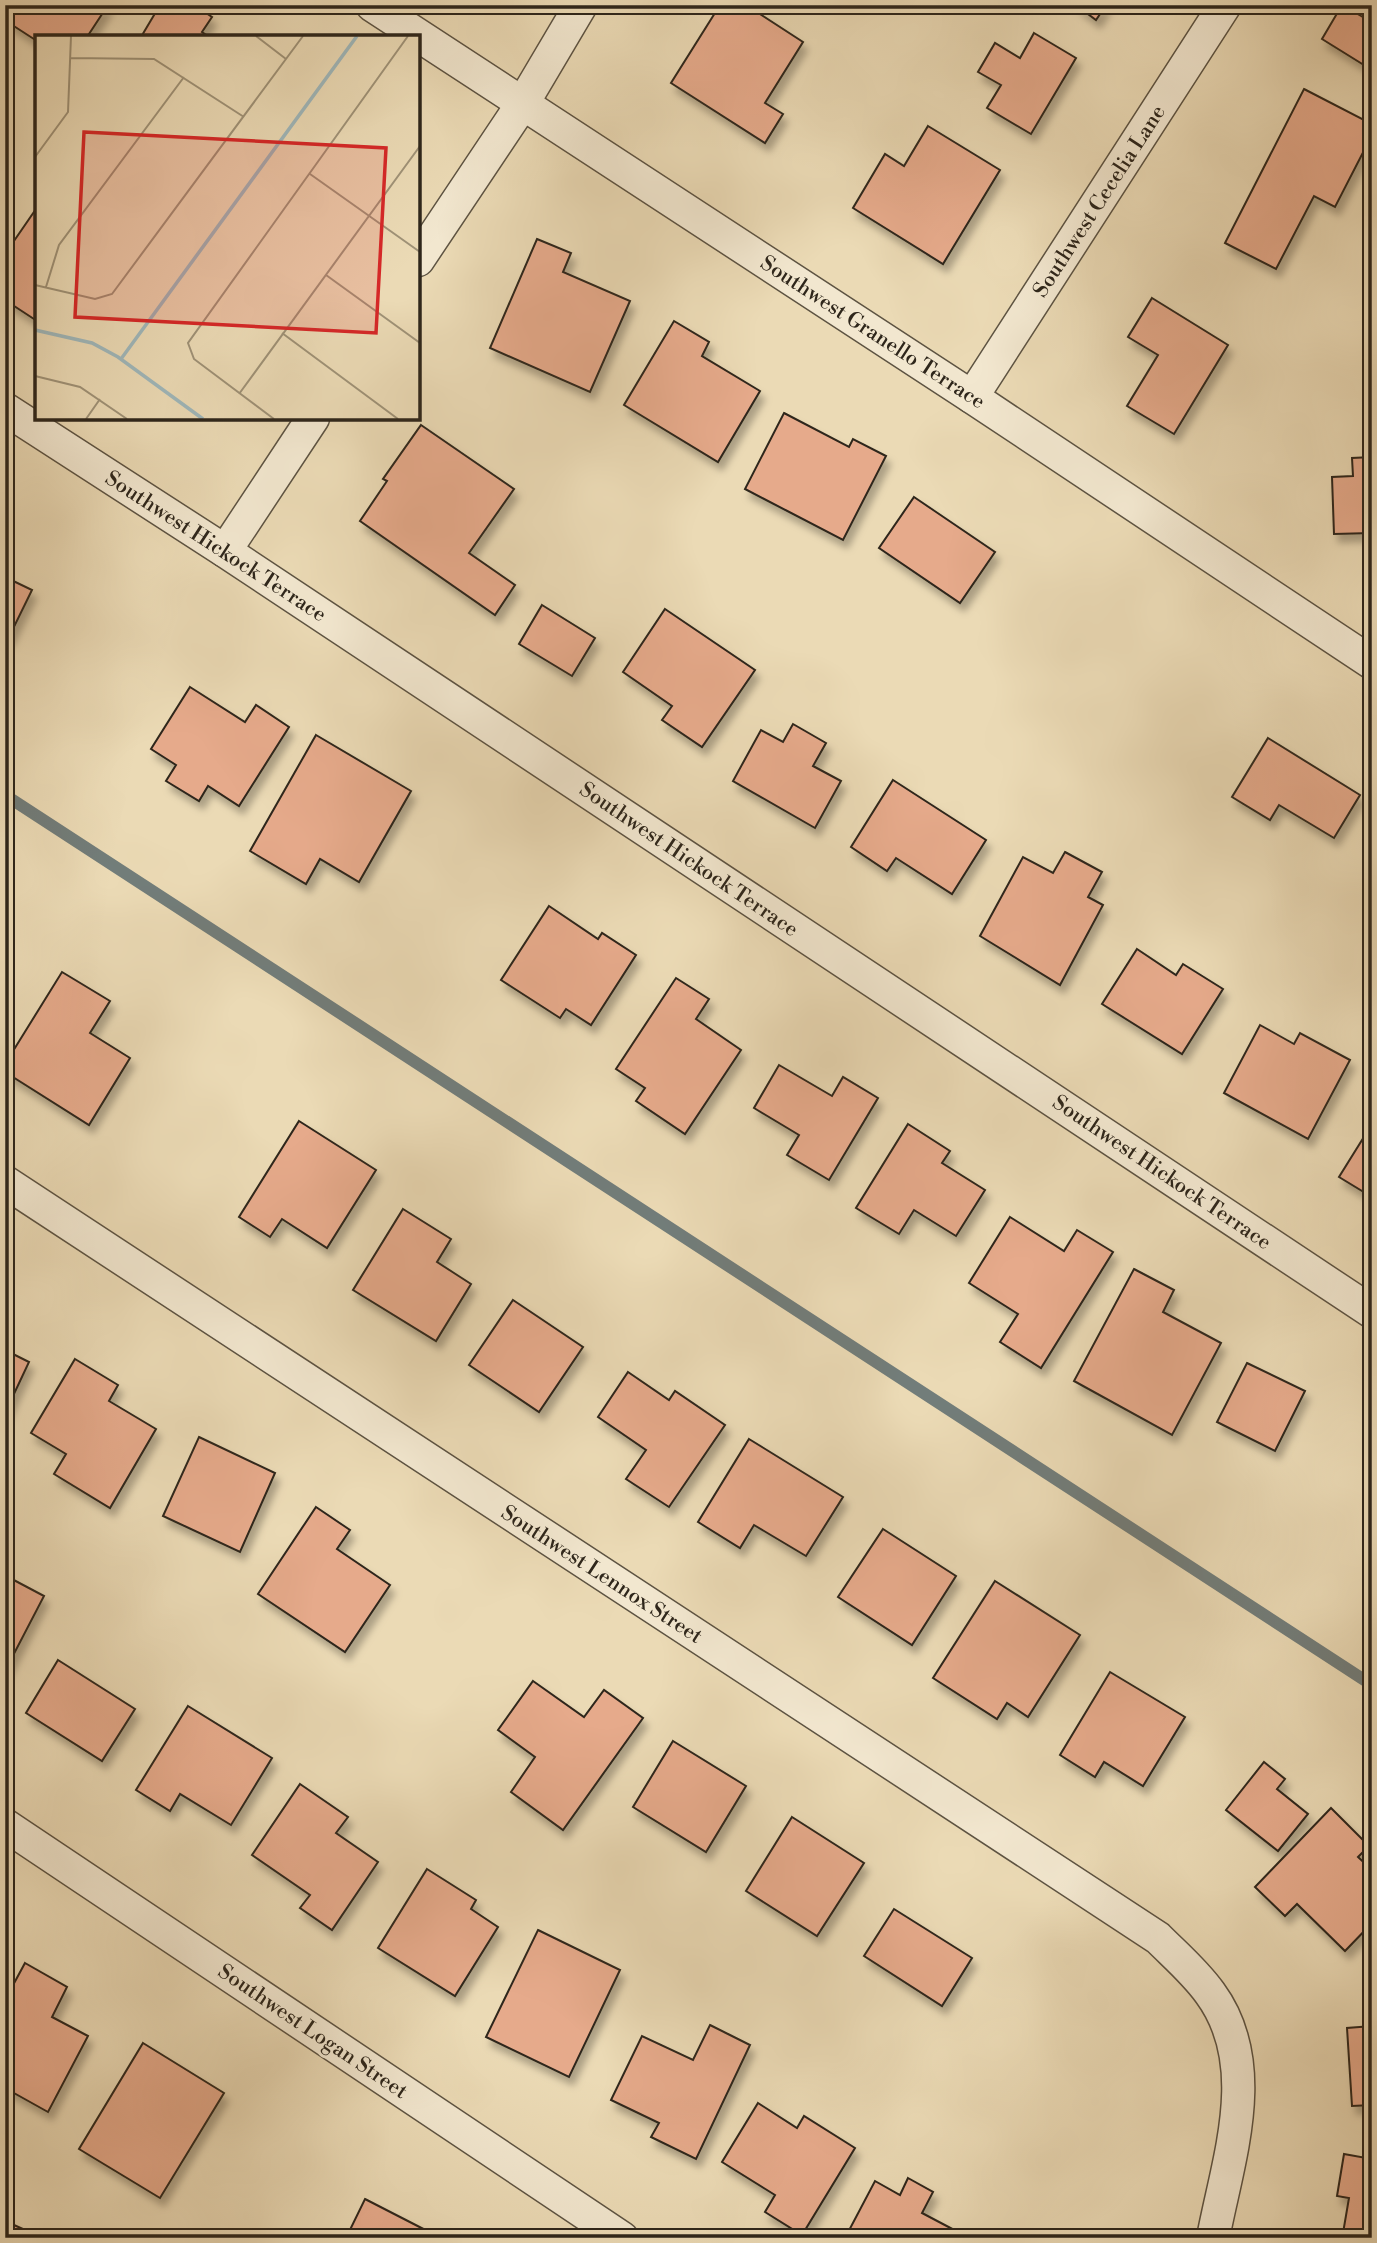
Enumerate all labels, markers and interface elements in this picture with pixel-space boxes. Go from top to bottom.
inset map [35,35,420,420]
street label: Southwest Cecelia Lane [1028,101,1172,303]
street label: Southwest Granello Terrace [755,250,990,415]
street label: Southwest Hickock Terrace [100,466,331,628]
street label: Southwest Hickock Terrace [574,777,803,943]
street label: Southwest Hickock Terrace [1047,1090,1276,1256]
street label: Southwest Lennox Street [496,1500,708,1650]
street label: Southwest Logan Street [213,1959,413,2105]

